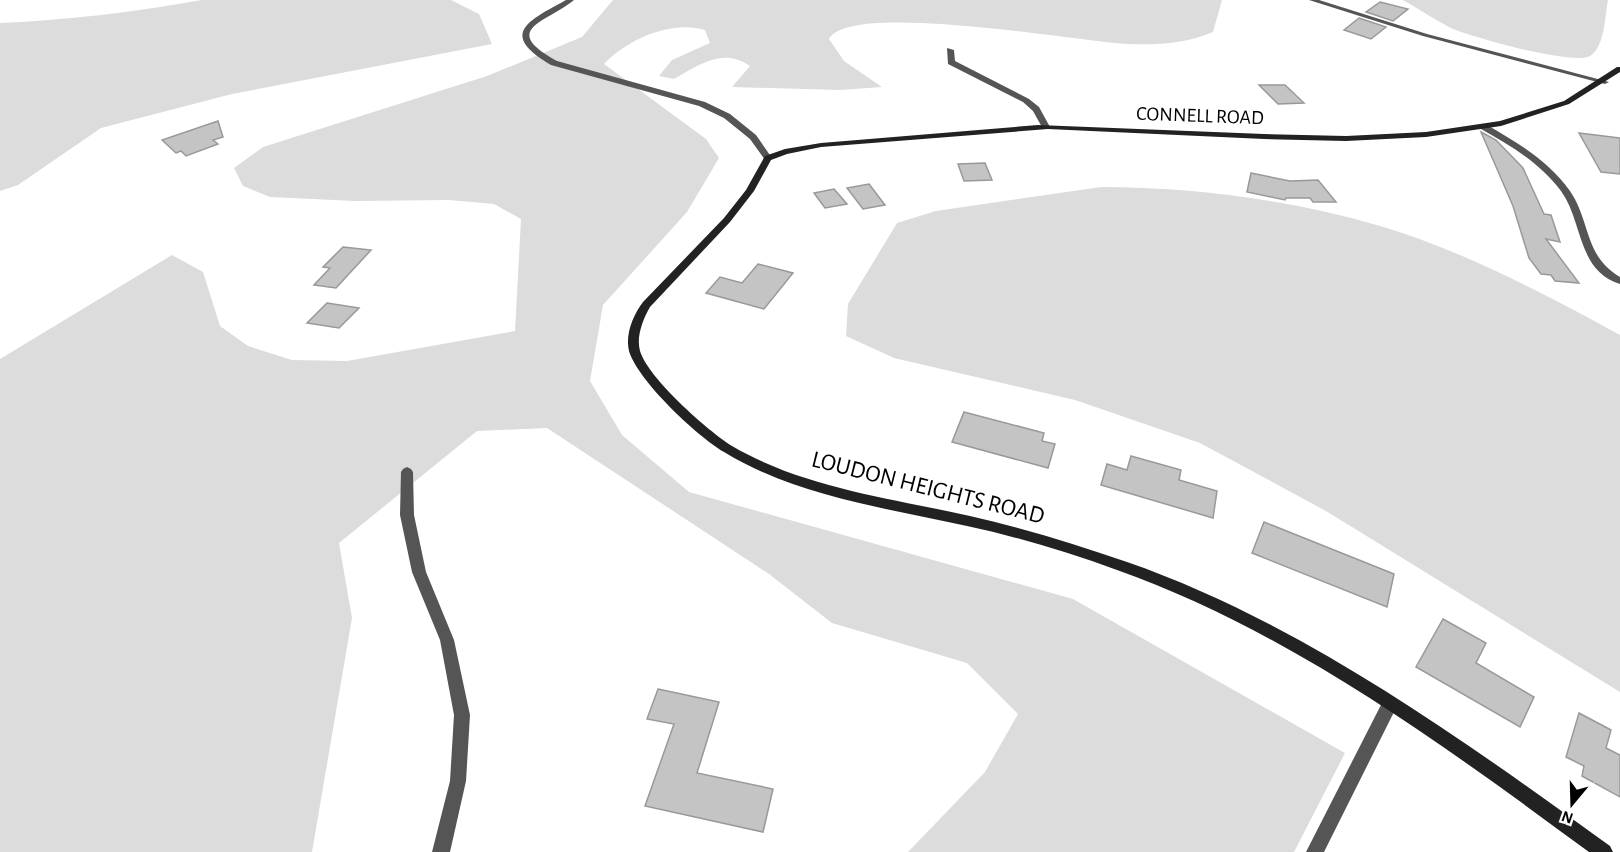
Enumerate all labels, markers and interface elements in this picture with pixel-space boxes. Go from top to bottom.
street label: CONNELL ROAD [1136,104,1264,128]
street label: LOUDON HEIGHTS ROAD [809,447,1047,529]
north arrow [1542,774,1602,834]
text: N [1560,808,1575,827]

